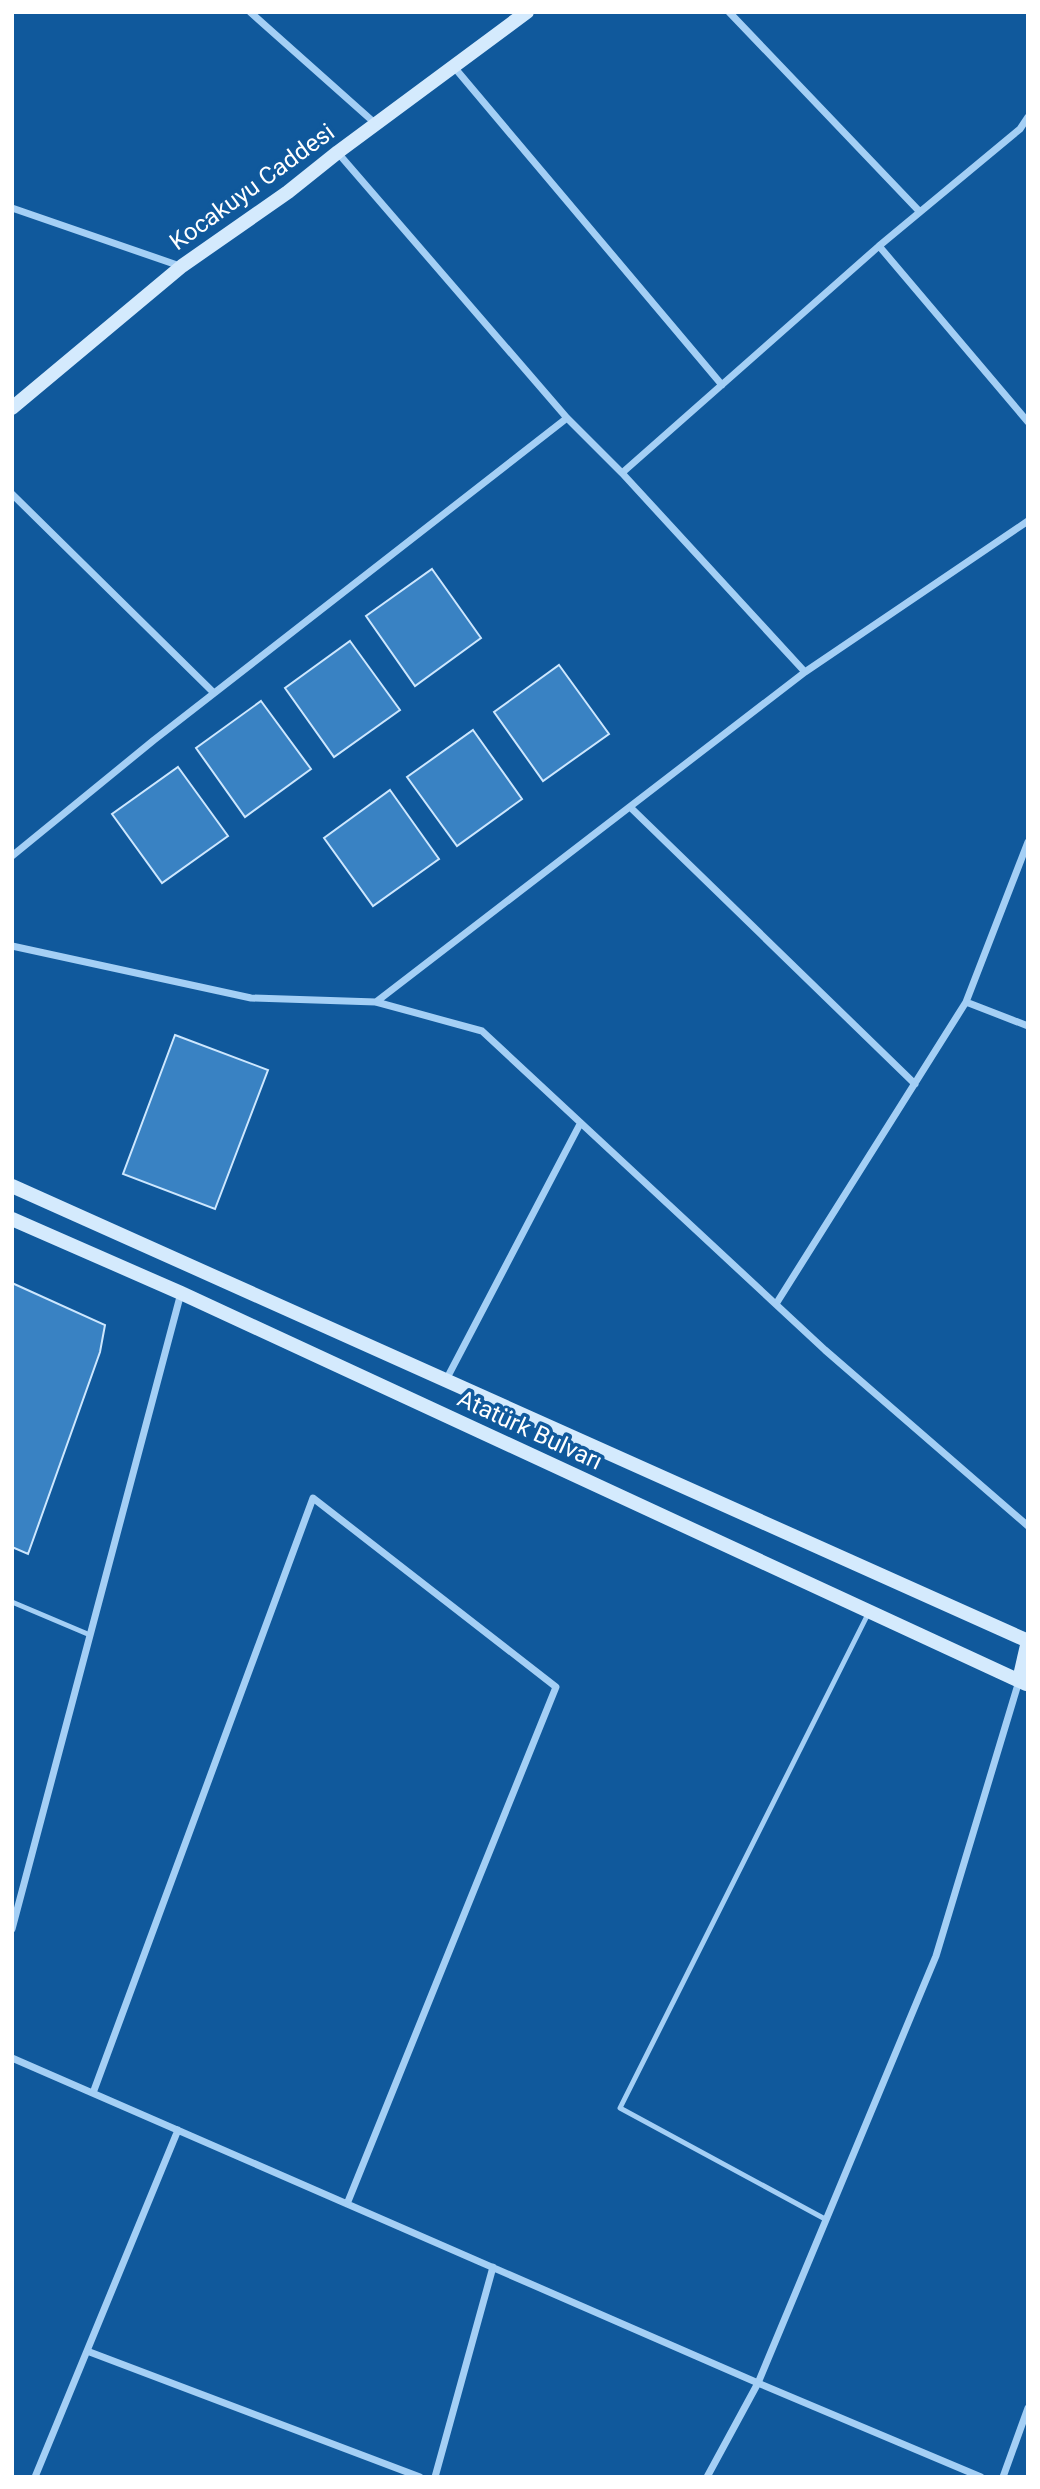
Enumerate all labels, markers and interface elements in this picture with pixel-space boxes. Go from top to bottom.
street label: Kocakuyu Caddesi [164,118,340,256]
street label: Atatürk Bulvarı [453,1384,607,1476]

